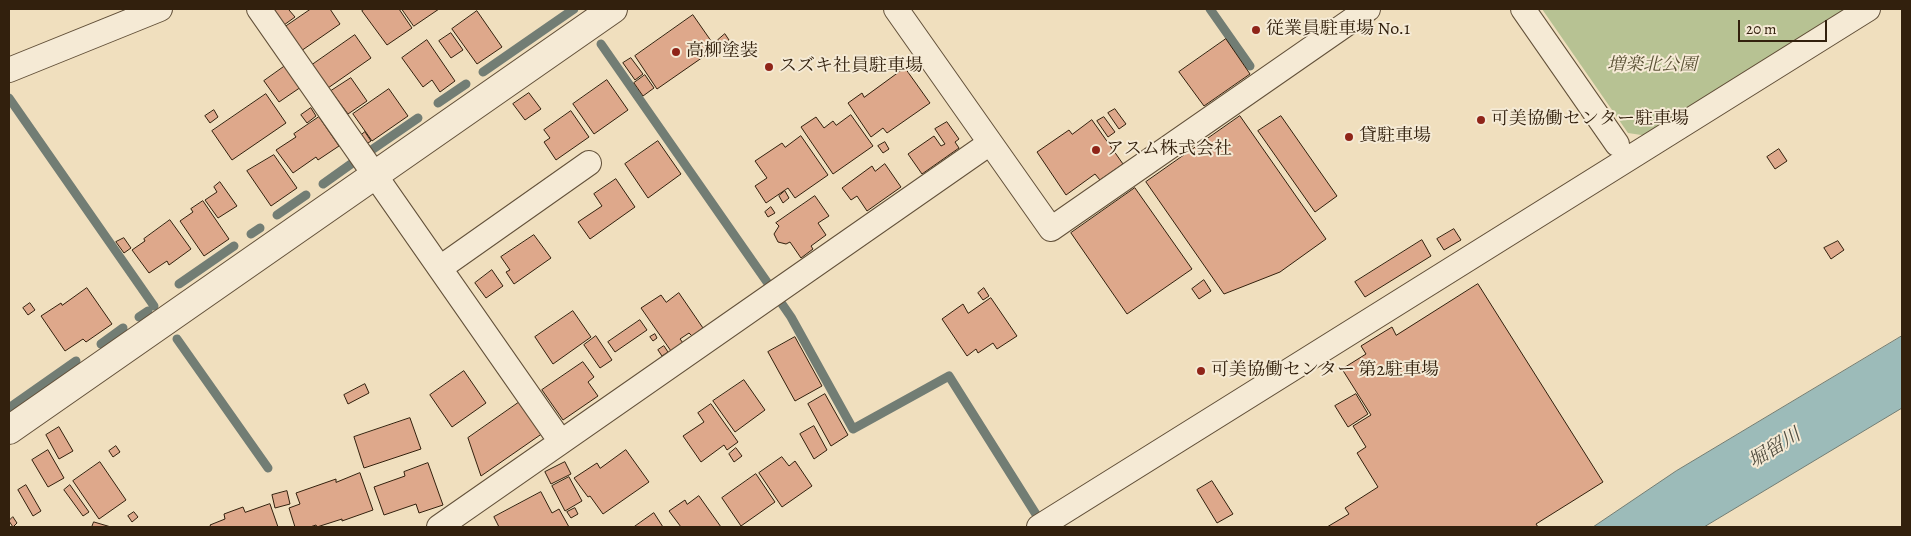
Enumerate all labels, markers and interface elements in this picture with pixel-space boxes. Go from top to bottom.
scale bar [1741,10,1830,42]
place label: 従業員駐車場 No.1 [1266,19,1410,41]
text: 20 m [1746,19,1777,39]
marker: 従業員駐車場 No.1 [1250,24,1262,36]
place label: 高柳塗装 [686,41,758,63]
marker: 高柳塗装 [670,46,682,58]
park label: 増楽北公園 [1607,55,1697,77]
place label: スズキ社員駐車場 [779,56,923,78]
marker: スズキ社員駐車場 [763,61,775,73]
place label: 可美協働センター駐車場 [1491,109,1689,131]
marker: 可美協働センター駐車場 [1475,114,1487,126]
place label: 貸駐車場 [1359,126,1431,148]
marker: 貸駐車場 [1343,131,1355,143]
place label: アスム株式会社 [1106,139,1232,161]
marker: アスム株式会社 [1090,144,1102,156]
place label: 可美協働センター 第2駐車場 [1211,360,1439,382]
marker: 可美協働センター 第2駐車場 [1195,365,1207,377]
water label: 堀留川 [1745,424,1805,474]

